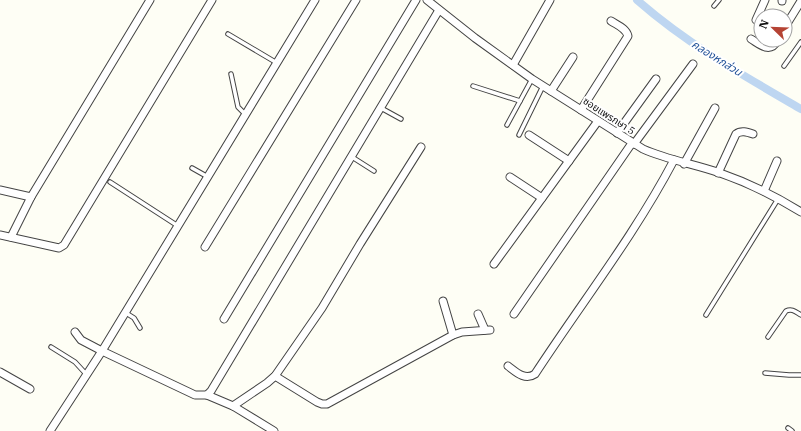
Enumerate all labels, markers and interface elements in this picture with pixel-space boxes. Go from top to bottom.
north arrow [753,8,793,48]
text: N [756,17,772,31]
water label: คลองหกส่วน [689,37,746,80]
street label: ซอยแพรกษา 5 [581,94,637,138]

